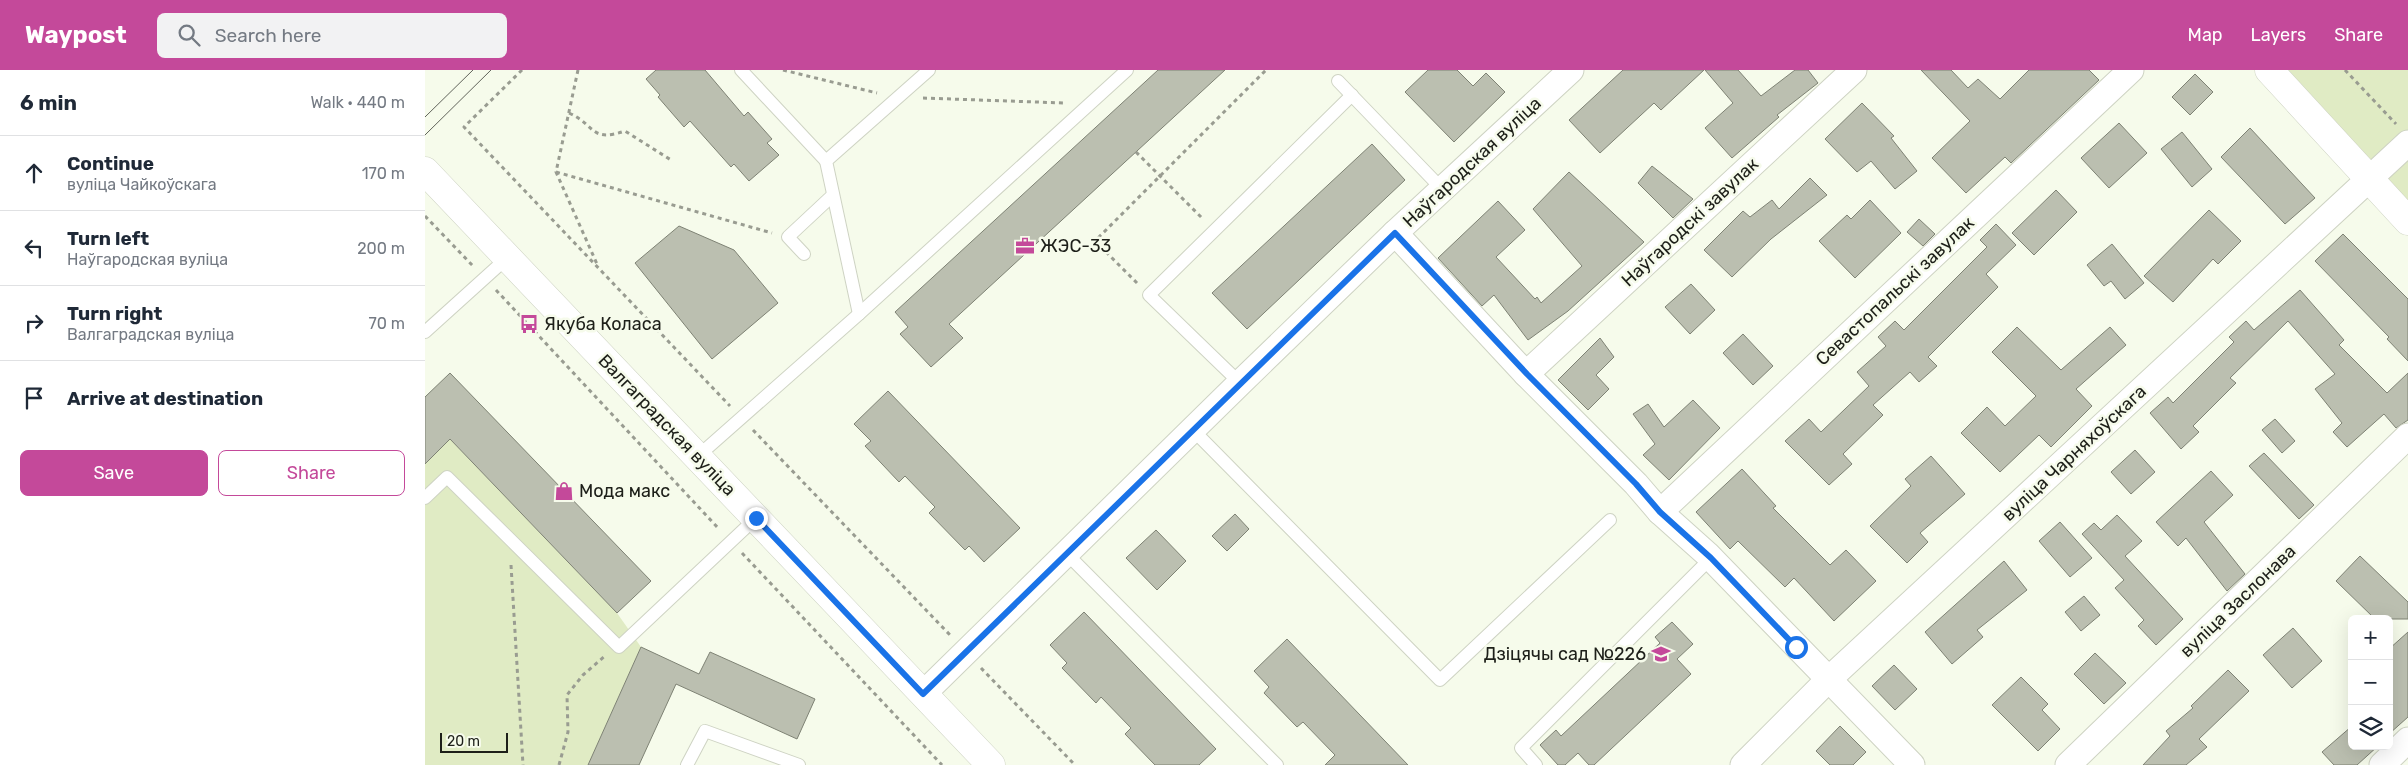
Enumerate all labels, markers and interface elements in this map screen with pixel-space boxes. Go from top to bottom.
search box [157,13,507,58]
text: Waypost [25,21,127,49]
icon: search [175,21,203,49]
text: Search here [215,24,321,47]
text: Map [2188,24,2223,46]
text: Layers [2251,24,2306,46]
text: Share [2334,24,2383,46]
text: 6 min [20,90,77,115]
street label: Наўгародская вуліца [1398,92,1546,232]
text: Walk · 440 m [310,93,405,112]
text: Continue [67,152,154,175]
street label: Наўгародскі завулак [1617,153,1763,291]
icon: ahead [20,159,48,187]
text: 170 m [362,164,405,183]
text: вуліца Чайкоўскага [67,175,217,194]
street label: Севастопальскі завулак [1811,212,1979,370]
text: Turn left [67,227,149,250]
icon: left [20,234,48,262]
office icon: ЖЭС-33 [1014,235,1036,257]
place label: ЖЭС-33 [1040,235,1111,257]
text: 200 m [357,239,405,258]
text: Наўгародская вуліца [67,250,228,269]
text: Turn right [67,302,162,325]
icon: right [20,309,48,337]
bus stop icon: Якуба Коласа [518,313,540,335]
place label: Якуба Коласа [544,313,662,335]
text: 70 m [368,314,405,333]
text: Валгаградская вуліца [67,325,234,344]
street label: Валгаградская вуліца [594,350,740,500]
street label: вуліца Чарняхоўскага [1997,380,2151,526]
icon: arrive [20,384,48,412]
text: Arrive at destination [67,387,263,410]
button: Save [20,450,208,496]
button: Share [218,450,405,496]
shop icon: Мода макс [553,480,575,502]
place label: Мода макс [579,480,670,502]
route end [745,507,768,530]
street label: вуліца Заслонава [2176,540,2300,662]
map controls [2348,615,2393,750]
button: + [2348,615,2393,660]
route start [1785,636,1808,659]
place label: Дзіцячы сад №226 [1484,643,1646,665]
school or university icon: Дзіцячы сад №226 [1650,643,1672,665]
button: − [2348,660,2393,705]
button: layers [2348,705,2393,750]
scale bar [440,730,507,753]
text: 20 m [447,733,480,750]

